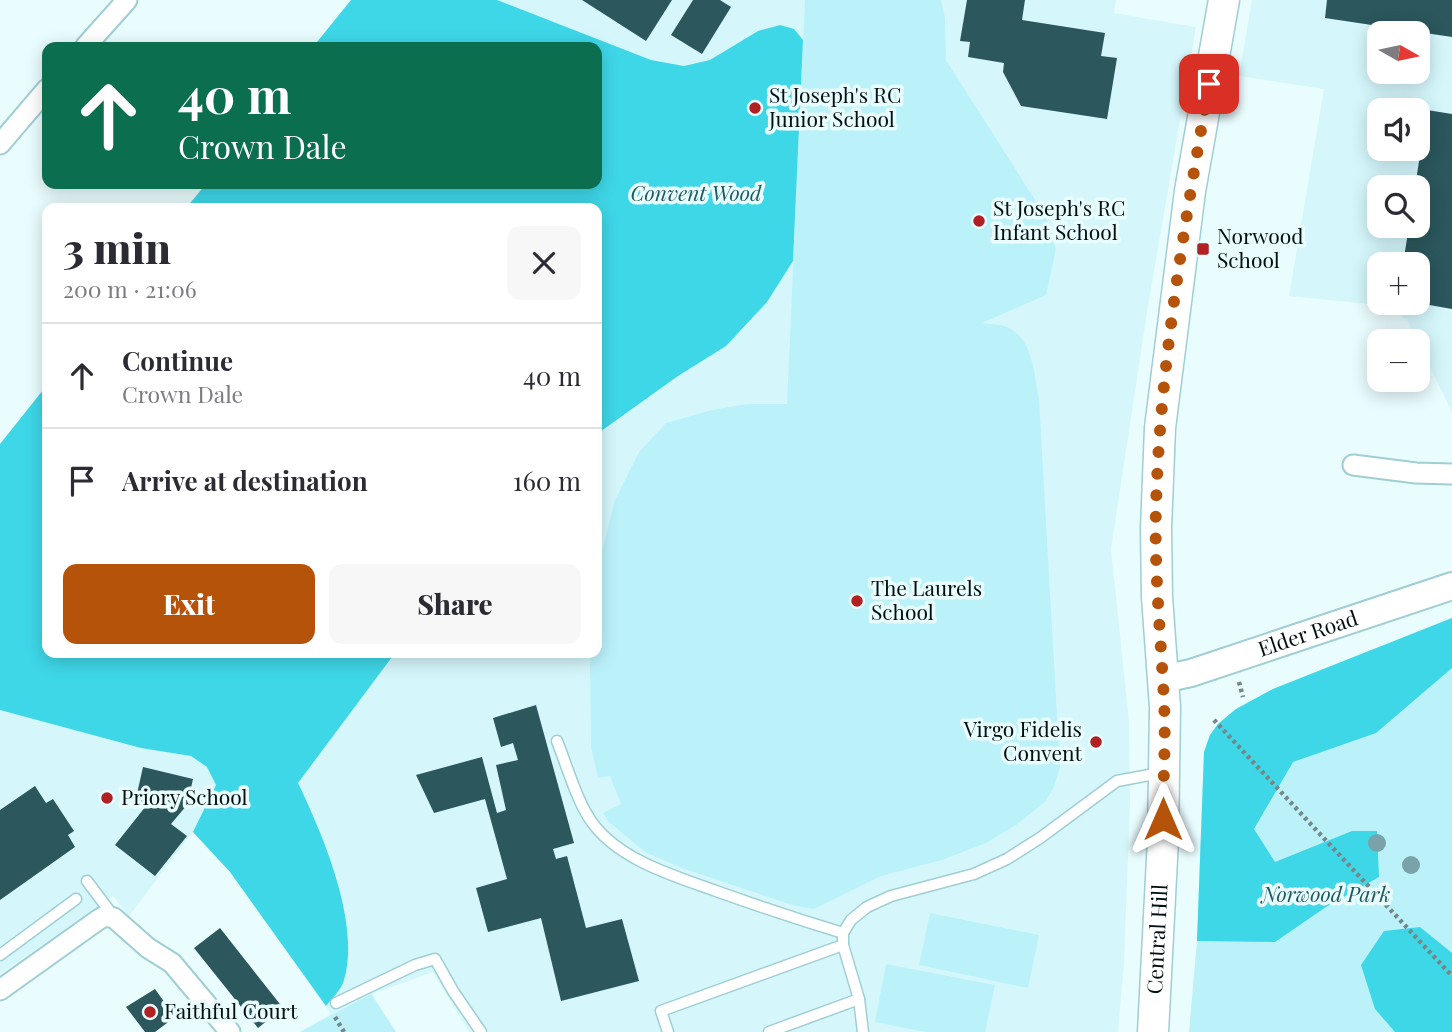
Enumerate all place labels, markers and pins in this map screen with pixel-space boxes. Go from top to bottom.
pin [1179,54,1239,114]
place label: St Joseph's RC Junior School [768,80,901,132]
marker: St Joseph's RC Junior School [747,100,763,116]
place label: St Joseph's RC Infant School [993,193,1125,245]
marker: St Joseph's RC Infant School [971,213,987,229]
place label: Norwood School [1217,221,1304,273]
marker: Norwood School [1195,241,1211,257]
place label: The Laurels School [871,573,982,625]
marker: The Laurels School [849,593,865,609]
place label: Virgo Fidelis Convent [963,714,1083,766]
marker: Virgo Fidelis Convent [1088,734,1104,750]
place label: Priory School [121,782,248,810]
marker: Priory School [99,790,115,806]
place label: Faithful Court [164,996,298,1024]
marker: Faithful Court [142,1004,158,1020]

